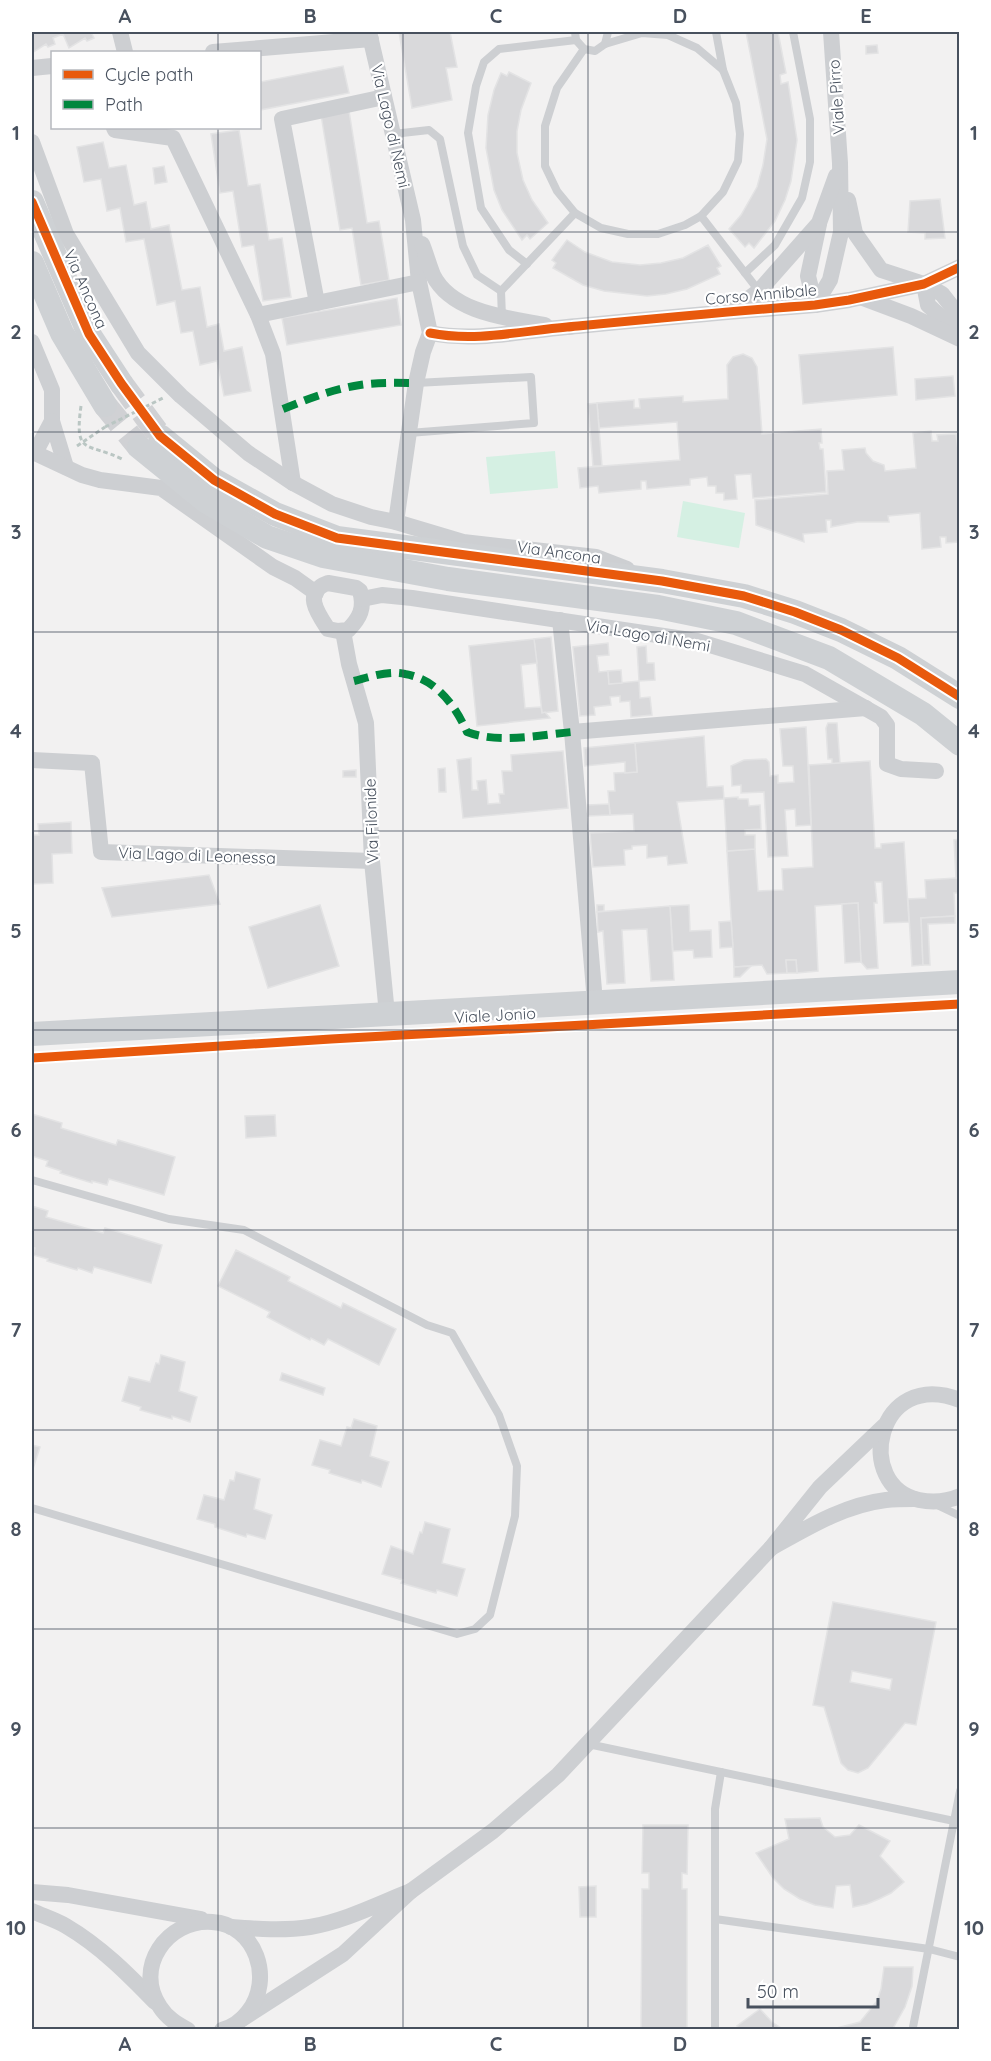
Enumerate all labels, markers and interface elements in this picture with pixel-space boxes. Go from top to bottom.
text: A [119,3,132,28]
text: B [303,3,317,28]
text: C [490,3,503,28]
text: D [673,3,687,28]
text: E [860,3,872,28]
legend [51,51,261,129]
street label: Viale Pirro [823,59,849,135]
street label: Via Lago di Nemi [367,62,415,190]
text: Cycle path [105,63,193,86]
text: Path [105,93,143,116]
text: 1 [12,120,20,145]
text: 1 [970,120,978,145]
street label: Via Ancona [60,246,112,332]
street label: Corso Annibale [704,279,818,309]
text: 2 [10,319,22,344]
text: 2 [968,319,980,344]
text: 3 [11,519,21,544]
text: 3 [969,519,979,544]
street label: Via Ancona [516,536,602,568]
street label: Via Lago di Nemi [584,614,712,656]
text: 4 [10,718,22,743]
text: 4 [968,718,980,743]
street label: Via Filonide [360,778,382,864]
street label: Via Lago di Leonessa [118,842,276,868]
text: 5 [10,918,22,943]
text: 5 [968,918,980,943]
street label: Viale Jonio [454,1003,536,1027]
text: 6 [10,1117,22,1142]
text: 6 [968,1117,980,1142]
text: 7 [11,1317,22,1342]
text: 7 [969,1317,980,1342]
text: 8 [11,1516,22,1541]
text: 8 [969,1516,980,1541]
text: 9 [10,1716,22,1741]
text: 9 [968,1716,980,1741]
text: 10 [6,1915,26,1940]
text: 10 [964,1915,984,1940]
scale bar [748,1971,878,2009]
text: 50 m [757,1980,799,2003]
text: A [119,2031,132,2056]
text: B [303,2031,317,2056]
text: C [490,2031,503,2056]
text: D [673,2031,687,2056]
text: E [860,2031,872,2056]

